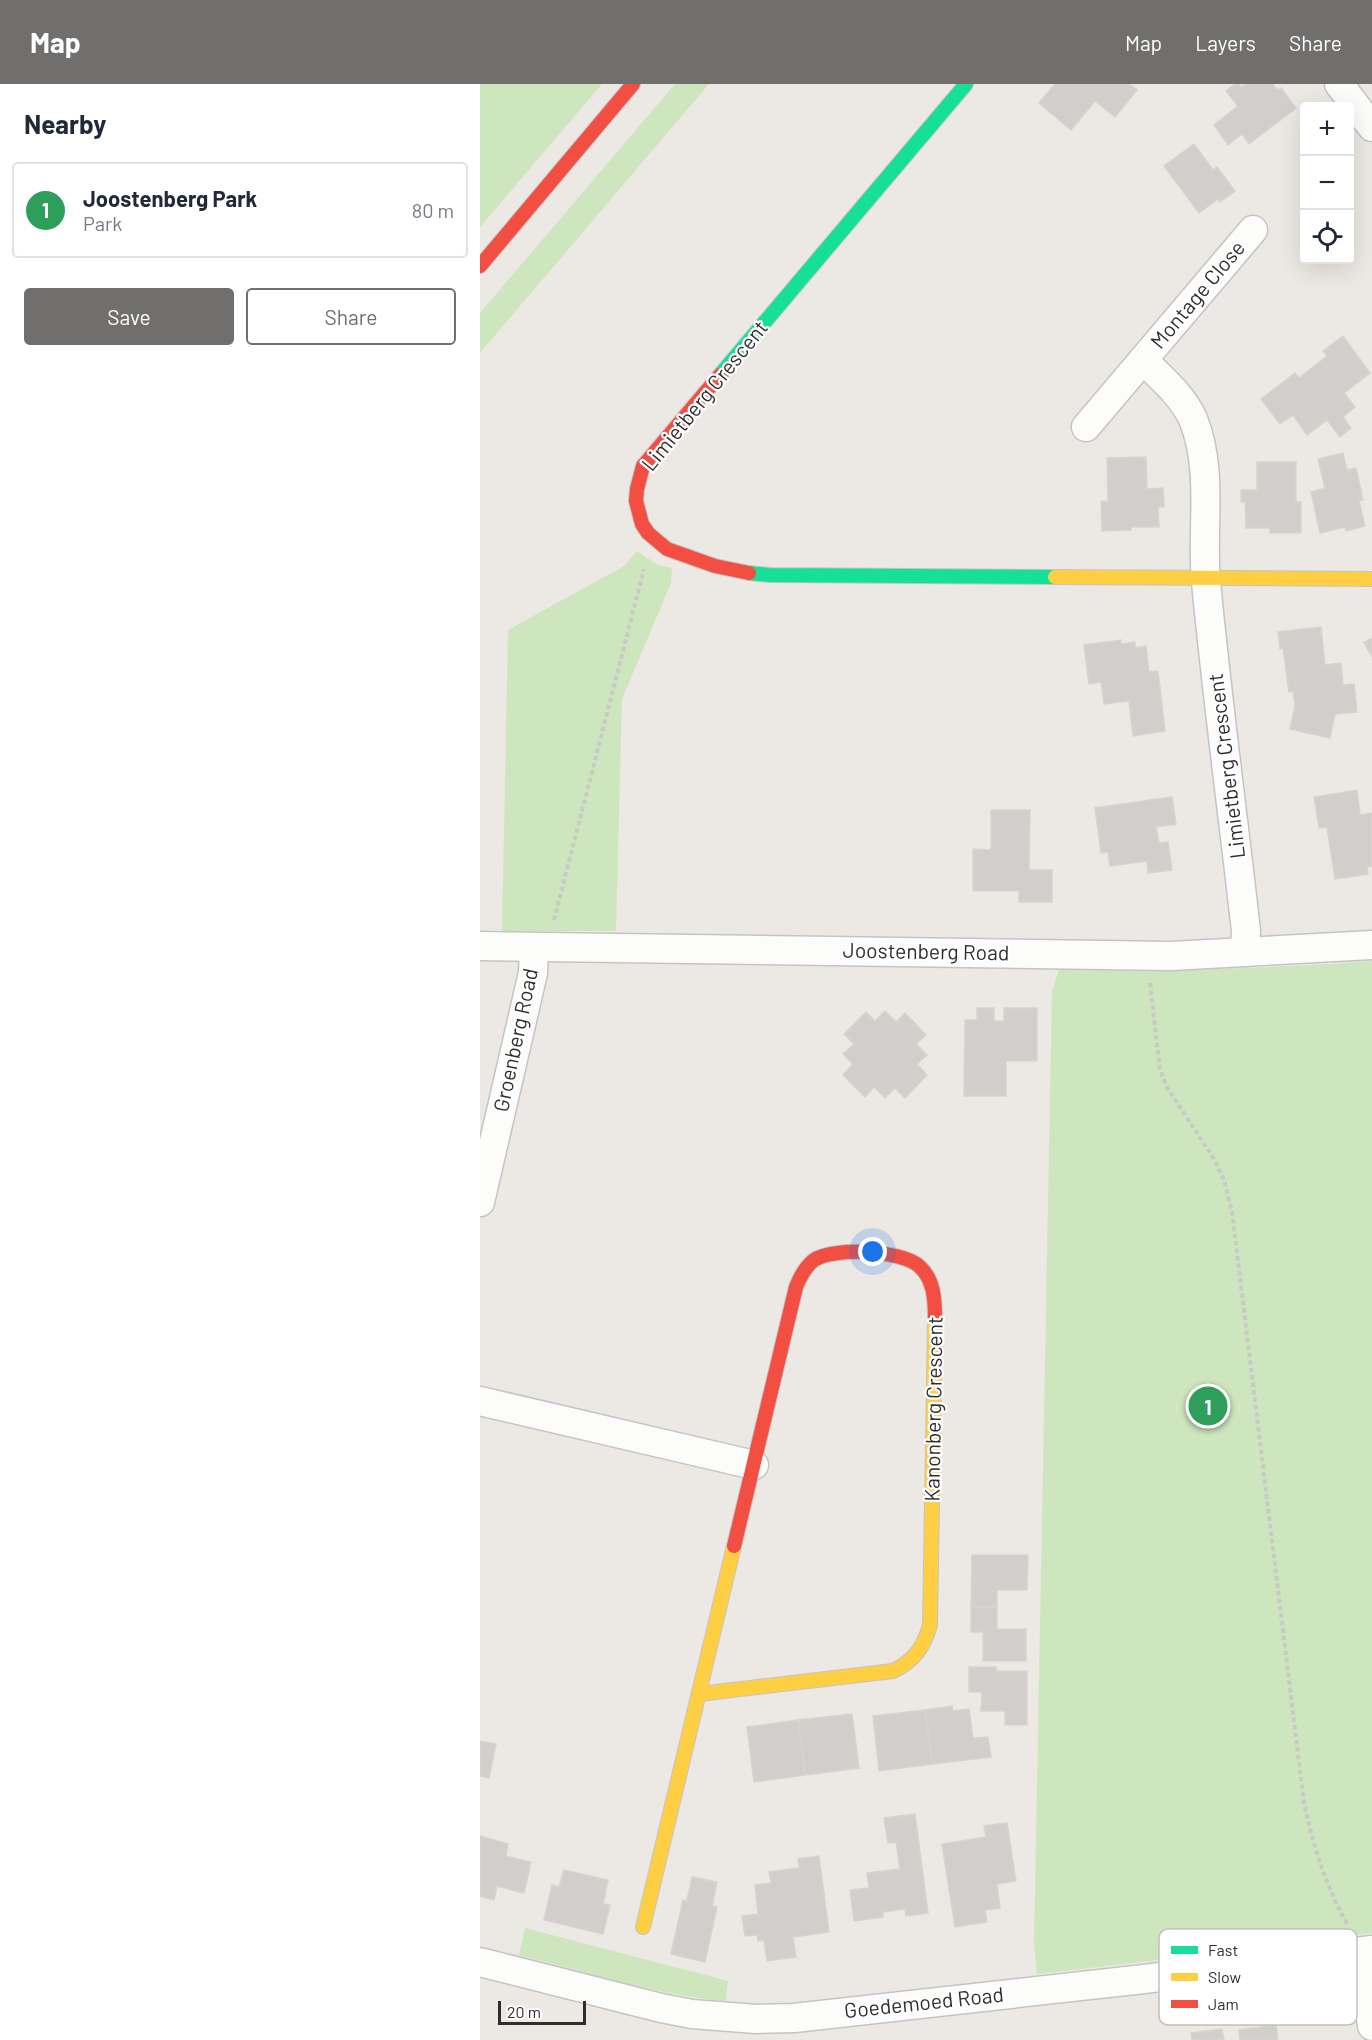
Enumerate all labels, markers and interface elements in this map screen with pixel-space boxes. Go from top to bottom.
text: Map [30,25,81,59]
text: Map [1125,30,1162,55]
text: Layers [1195,30,1256,55]
text: Share [1289,30,1342,55]
map controls [1300,102,1354,264]
button: + [1300,102,1354,156]
text: Nearby [24,108,106,139]
button: − [1300,156,1354,210]
text: Joostenberg Park [83,185,257,211]
text: 1 [42,198,49,222]
text: 80 m [412,198,454,222]
button: locate [1300,210,1354,264]
text: Park [83,211,122,235]
street label: Montage Close [1144,235,1249,353]
button: Save [24,288,234,345]
button: Share [246,288,456,345]
street label: Limietberg Crescent [635,315,772,475]
street label: Limietberg Crescent [1202,672,1249,860]
street label: Joostenberg Road [842,937,1010,964]
street label: Groenberg Road [487,966,542,1114]
your location [858,1237,887,1266]
street label: Kanonberg Crescent [918,1316,947,1502]
pin: 1 [1188,1384,1228,1428]
legend [1159,1929,1357,2025]
text: Fast [1208,1940,1238,1959]
text: Slow [1208,1967,1241,1986]
street label: Goedemoed Road [843,1981,1005,2022]
text: Jam [1208,1994,1239,2013]
scale bar [498,1998,586,2026]
text: 20 m [507,2002,541,2021]

